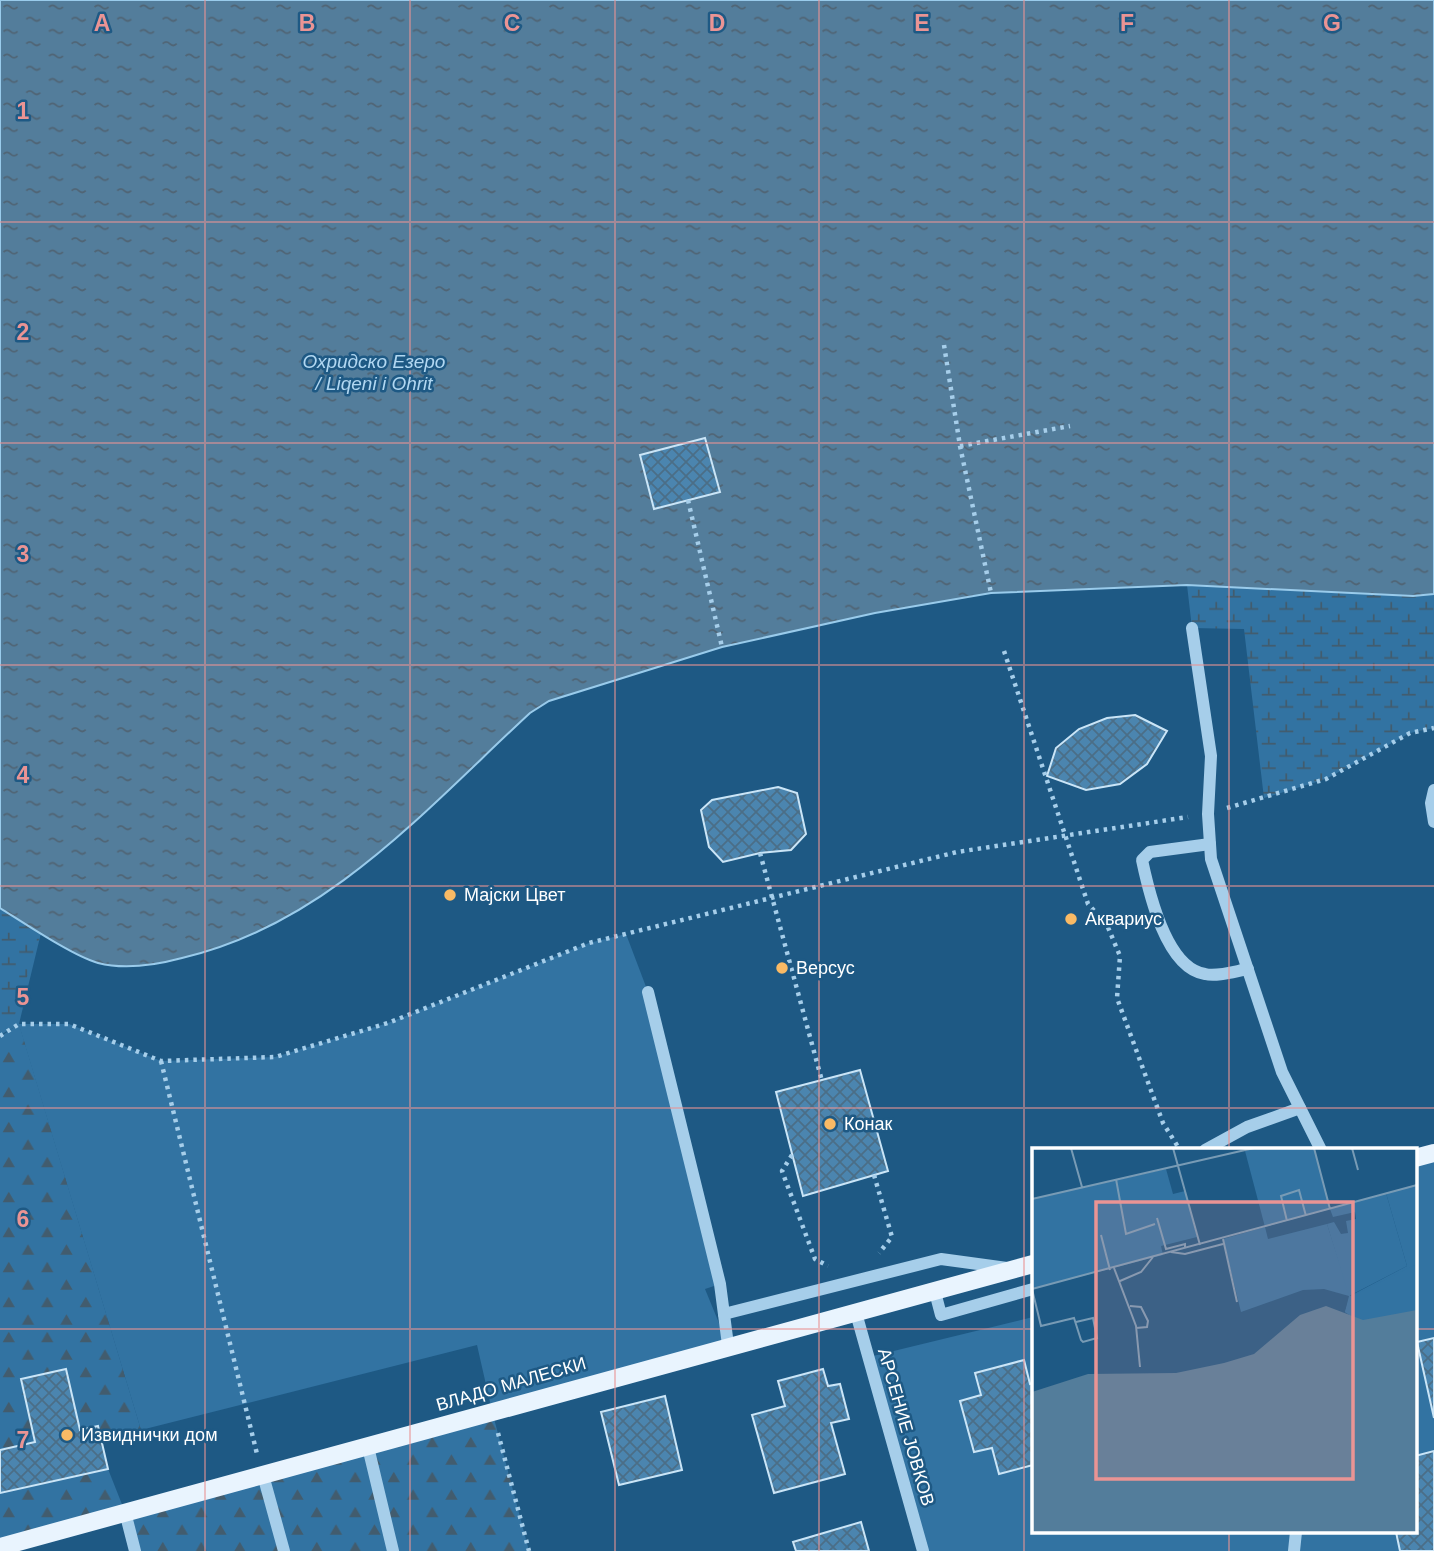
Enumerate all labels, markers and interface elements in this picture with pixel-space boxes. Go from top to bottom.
text: A [94,10,110,36]
text: B [299,10,315,36]
text: C [504,10,520,36]
text: D [709,10,725,36]
text: E [914,10,930,36]
text: F [1120,10,1134,36]
text: G [1323,10,1341,36]
text: 1 [17,98,30,124]
text: 2 [17,319,29,345]
water label: Охридско Езеро / Liqeni i Ohrit [303,351,445,394]
text: 3 [17,541,29,567]
text: 4 [17,762,30,788]
place label: Мајски Цвет [464,885,565,905]
marker: Мајски Цвет [442,887,458,903]
place label: Аквариус [1085,909,1162,929]
marker: Аквариус [1063,911,1079,927]
place label: Версус [796,958,855,978]
marker: Версус [774,960,790,976]
text: 5 [17,984,30,1010]
place label: Конак [844,1114,892,1134]
marker: Конак [822,1116,838,1132]
inset map [1032,1148,1416,1534]
text: 6 [17,1206,29,1232]
street label: АРСЕНИЕ ЈОВКОВ [874,1346,938,1508]
street label: ВЛАДО МАЛЕСКИ [434,1353,588,1415]
place label: Извиднички дом [81,1425,218,1445]
text: 7 [17,1427,29,1453]
marker: Извиднички дом [59,1427,75,1443]

